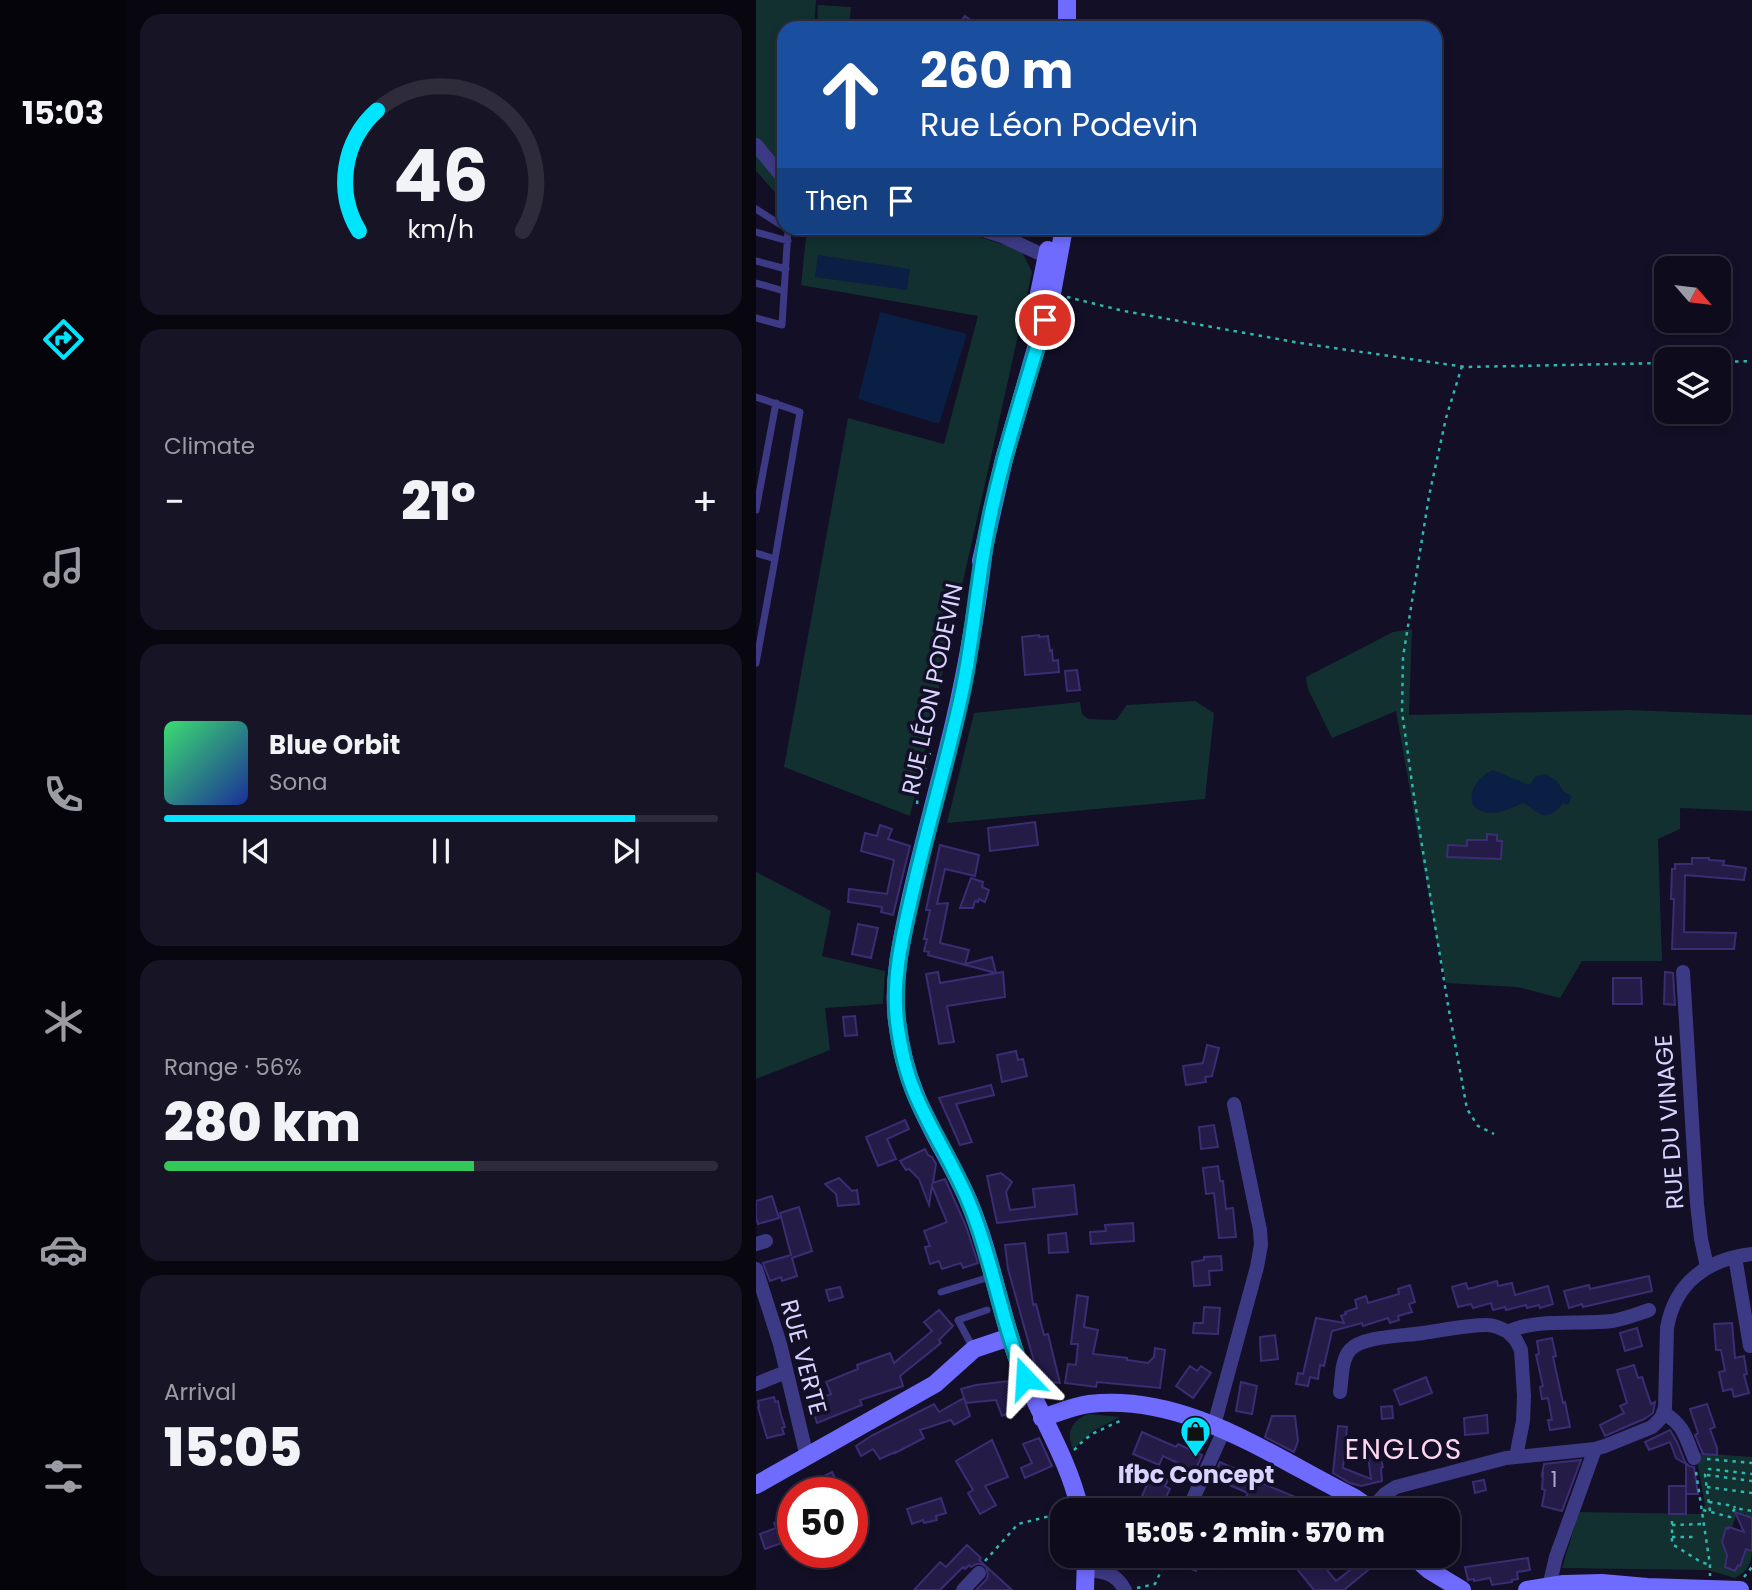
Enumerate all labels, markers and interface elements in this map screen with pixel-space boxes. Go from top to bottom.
text: 260 m [920,37,1073,105]
icon: ahead [805,49,896,140]
text: 15:03 [22,90,104,135]
text: Rue Léon Podevin [920,102,1198,147]
text: 46 [393,125,489,226]
icon: arrive [882,182,920,220]
text: Then [805,183,868,219]
text: km/h [408,211,474,246]
north arrow [1654,256,1731,332]
map controls [1654,256,1731,424]
pin [1015,290,1075,350]
icon: arrive [1026,301,1064,339]
icon: directions [39,315,88,364]
button: layers [1654,347,1731,424]
text: Climate [164,430,255,462]
text: 21° [401,465,476,538]
text: − [164,475,185,528]
text: + [692,475,718,528]
icon: music [39,543,88,592]
street label: RUE LÉON PODEVIN [893,580,971,798]
text: Blue Orbit [269,727,400,763]
text: Sona [269,766,328,798]
icon: phone [39,770,88,819]
icon: previous [237,832,275,870]
icon: pause [422,832,460,870]
icon: next [607,832,645,870]
icon: climate [39,997,88,1046]
street label: RUE DU VINAGE [1646,1033,1692,1211]
text: Range · 56% [164,1051,302,1083]
text: 280 km [164,1086,361,1159]
icon: car [39,1225,88,1274]
street label: RUE VERTE [773,1296,835,1418]
position arrow [988,1341,1062,1415]
text: Arrival [164,1376,236,1408]
text: 15:05 [164,1411,302,1484]
shop icon: Ifbc Concept [1179,1415,1213,1459]
district label: ENGLOS [1345,1430,1463,1469]
icon: filters [39,1452,88,1501]
place label: Ifbc Concept [1118,1458,1274,1491]
house number: 1 [1551,1465,1557,1494]
speed limit sign: 50 [777,1477,868,1568]
text: 15:05 · 2 min · 570 m [1125,1515,1385,1551]

